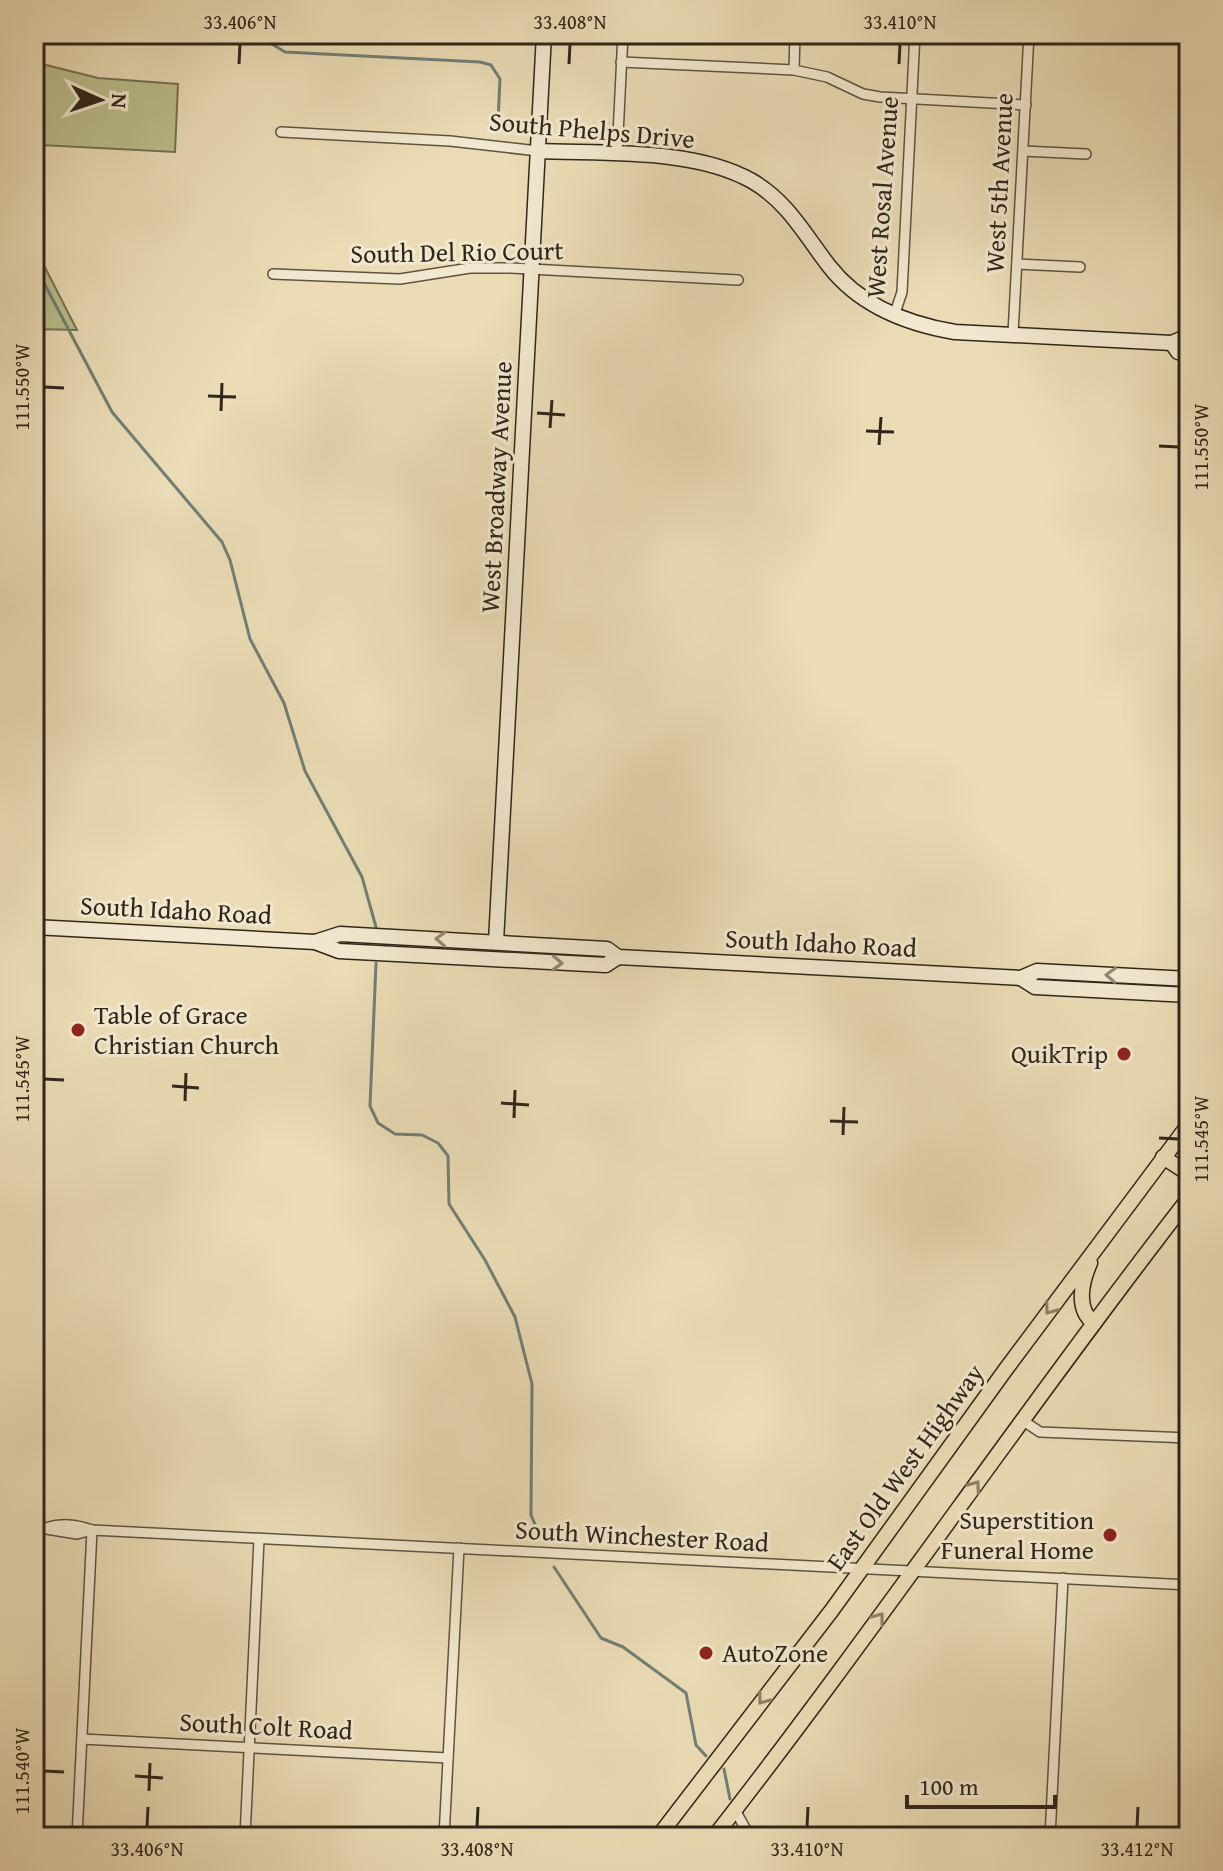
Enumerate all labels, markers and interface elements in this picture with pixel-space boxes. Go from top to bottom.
text: 33.406°N [203,7,277,36]
text: 33.408°N [533,7,607,36]
text: 33.410°N [863,7,937,36]
north arrow [60,60,140,140]
street label: West 5th Avenue [974,92,1023,274]
text: N [104,93,136,110]
street label: West Rosal Avenue [855,95,908,299]
street label: South Phelps Drive [488,101,696,158]
street label: South Del Rio Court [350,230,564,273]
text: 111.550°W [7,344,36,430]
street label: West Broadway Avenue [469,360,522,614]
text: 111.550°W [1186,404,1215,490]
street label: South Idaho Road [79,885,273,934]
street label: South Idaho Road [724,918,918,967]
one-way arrow [434,931,447,948]
one-way arrow [551,954,564,971]
one-way arrow [1104,966,1117,983]
place label: Table of Grace Christian Church [94,995,279,1064]
marker: Table of Grace Christian Church [69,1021,87,1039]
place label: QuikTrip [1011,1034,1108,1073]
text: 111.545°W [7,1036,36,1122]
marker: QuikTrip [1115,1045,1133,1063]
text: 111.545°W [1186,1096,1215,1182]
one-way arrow [1045,1300,1060,1315]
street label: East Old West Highway [816,1355,993,1578]
one-way arrow [965,1480,980,1494]
place label: Superstition Funeral Home [941,1500,1094,1569]
street label: South Winchester Road [514,1509,770,1562]
marker: Superstition Funeral Home [1101,1526,1119,1544]
one-way arrow [870,1612,884,1627]
place label: AutoZone [722,1633,828,1672]
marker: AutoZone [697,1644,715,1662]
one-way arrow [759,1691,773,1705]
street label: South Colt Road [178,1701,354,1750]
text: 111.540°W [7,1728,36,1814]
scale bar [907,1759,1055,1809]
text: 100 m [919,1769,979,1804]
text: 33.406°N [110,1834,184,1863]
text: 33.408°N [440,1834,514,1863]
text: 33.410°N [770,1834,844,1863]
text: 33.412°N [1100,1834,1174,1863]

